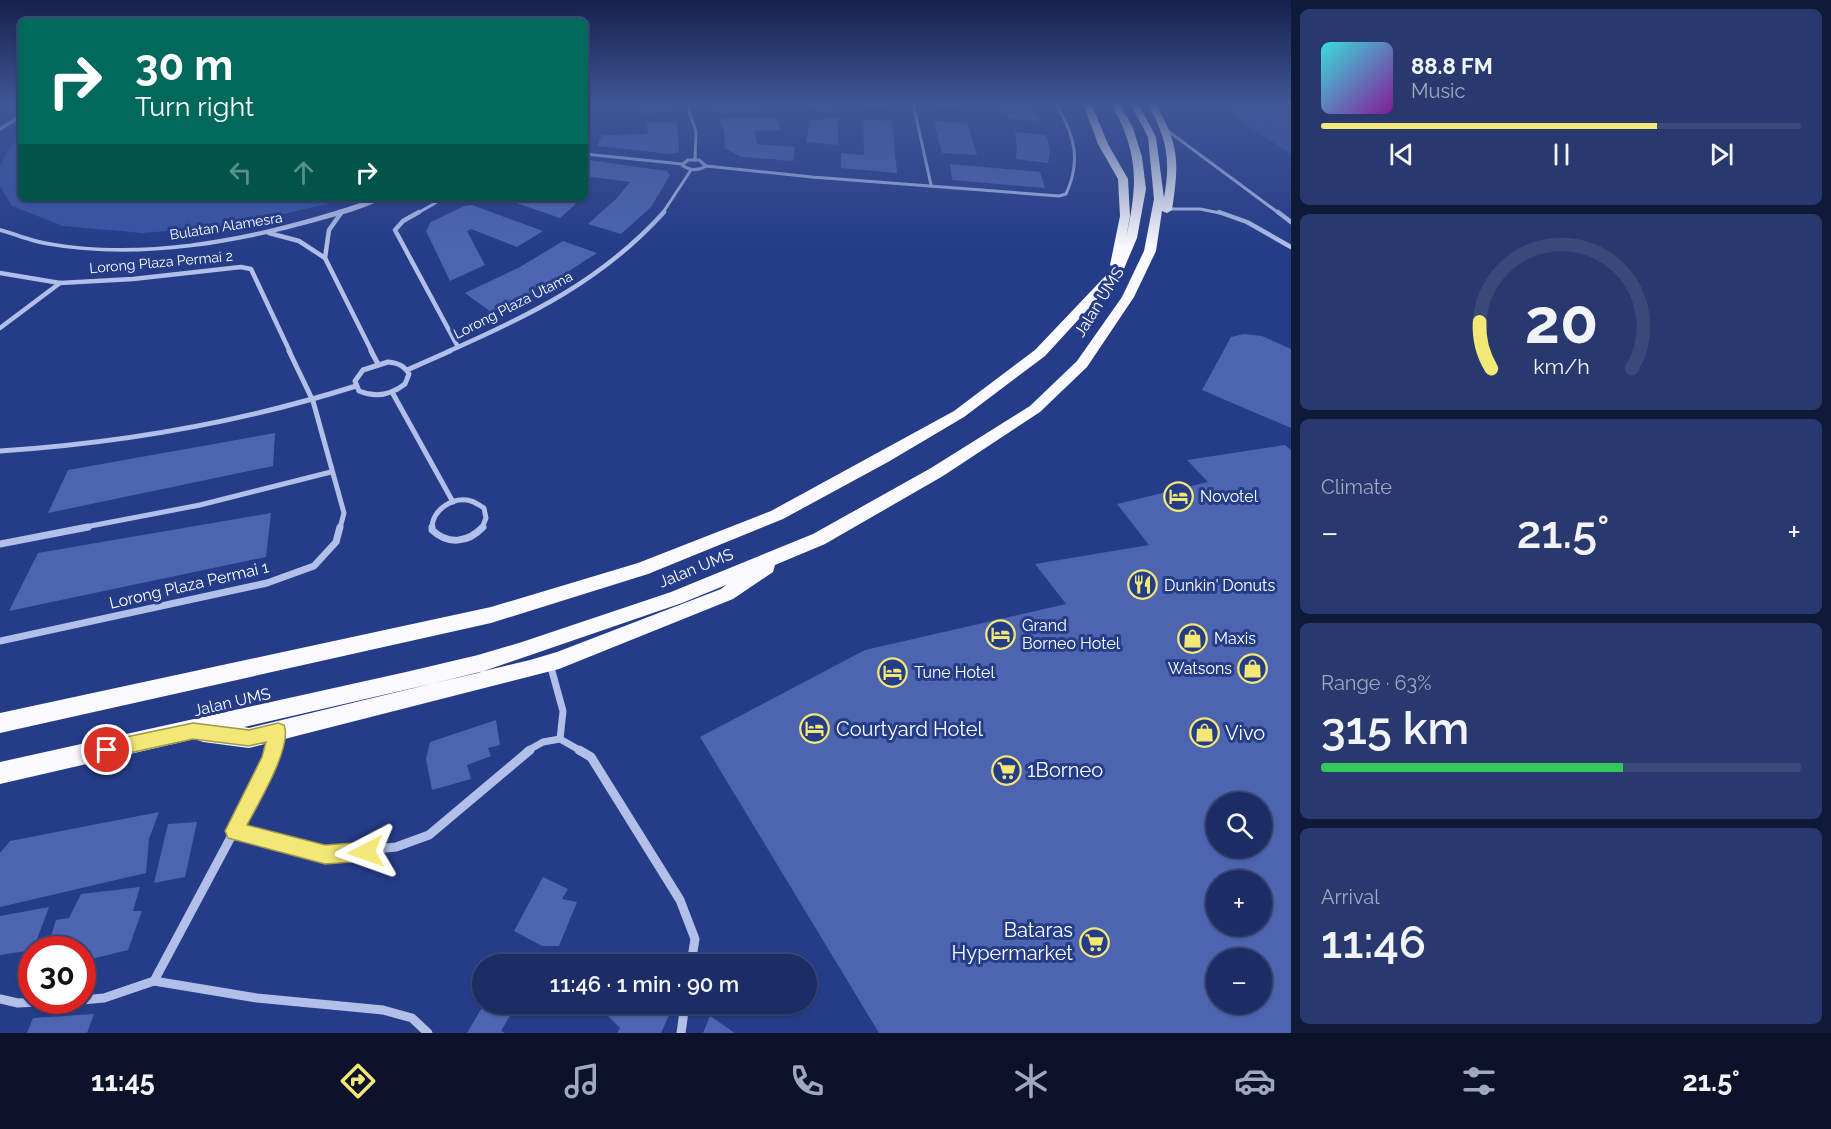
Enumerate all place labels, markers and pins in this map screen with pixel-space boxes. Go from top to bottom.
hotel icon: Novotel [1163,480,1195,512]
place label: Novotel [1200,487,1259,506]
restaurant icon: Dunkin' Donuts [1127,569,1159,601]
place label: Dunkin' Donuts [1164,576,1275,595]
place label: Grand Borneo Hotel [1022,616,1121,653]
hotel icon: Grand Borneo Hotel [985,618,1017,650]
shop icon: Maxis [1177,622,1209,654]
place label: Maxis [1214,629,1256,648]
shop icon: Watsons [1237,652,1269,684]
hotel icon: Tune Hotel [877,656,909,688]
place label: Watsons [1168,659,1232,678]
place label: Tune Hotel [914,663,995,682]
hotel icon: Courtyard Hotel [799,713,831,745]
place label: Courtyard Hotel [836,717,984,741]
shop icon: Vivo [1188,717,1220,749]
place label: Vivo [1225,721,1265,745]
pin [81,724,132,775]
supermarket icon: 1Borneo [990,754,1022,786]
place label: 1Borneo [1027,758,1103,782]
place label: Bataras Hypermarket [952,918,1073,965]
supermarket icon: Bataras Hypermarket [1078,926,1110,958]

